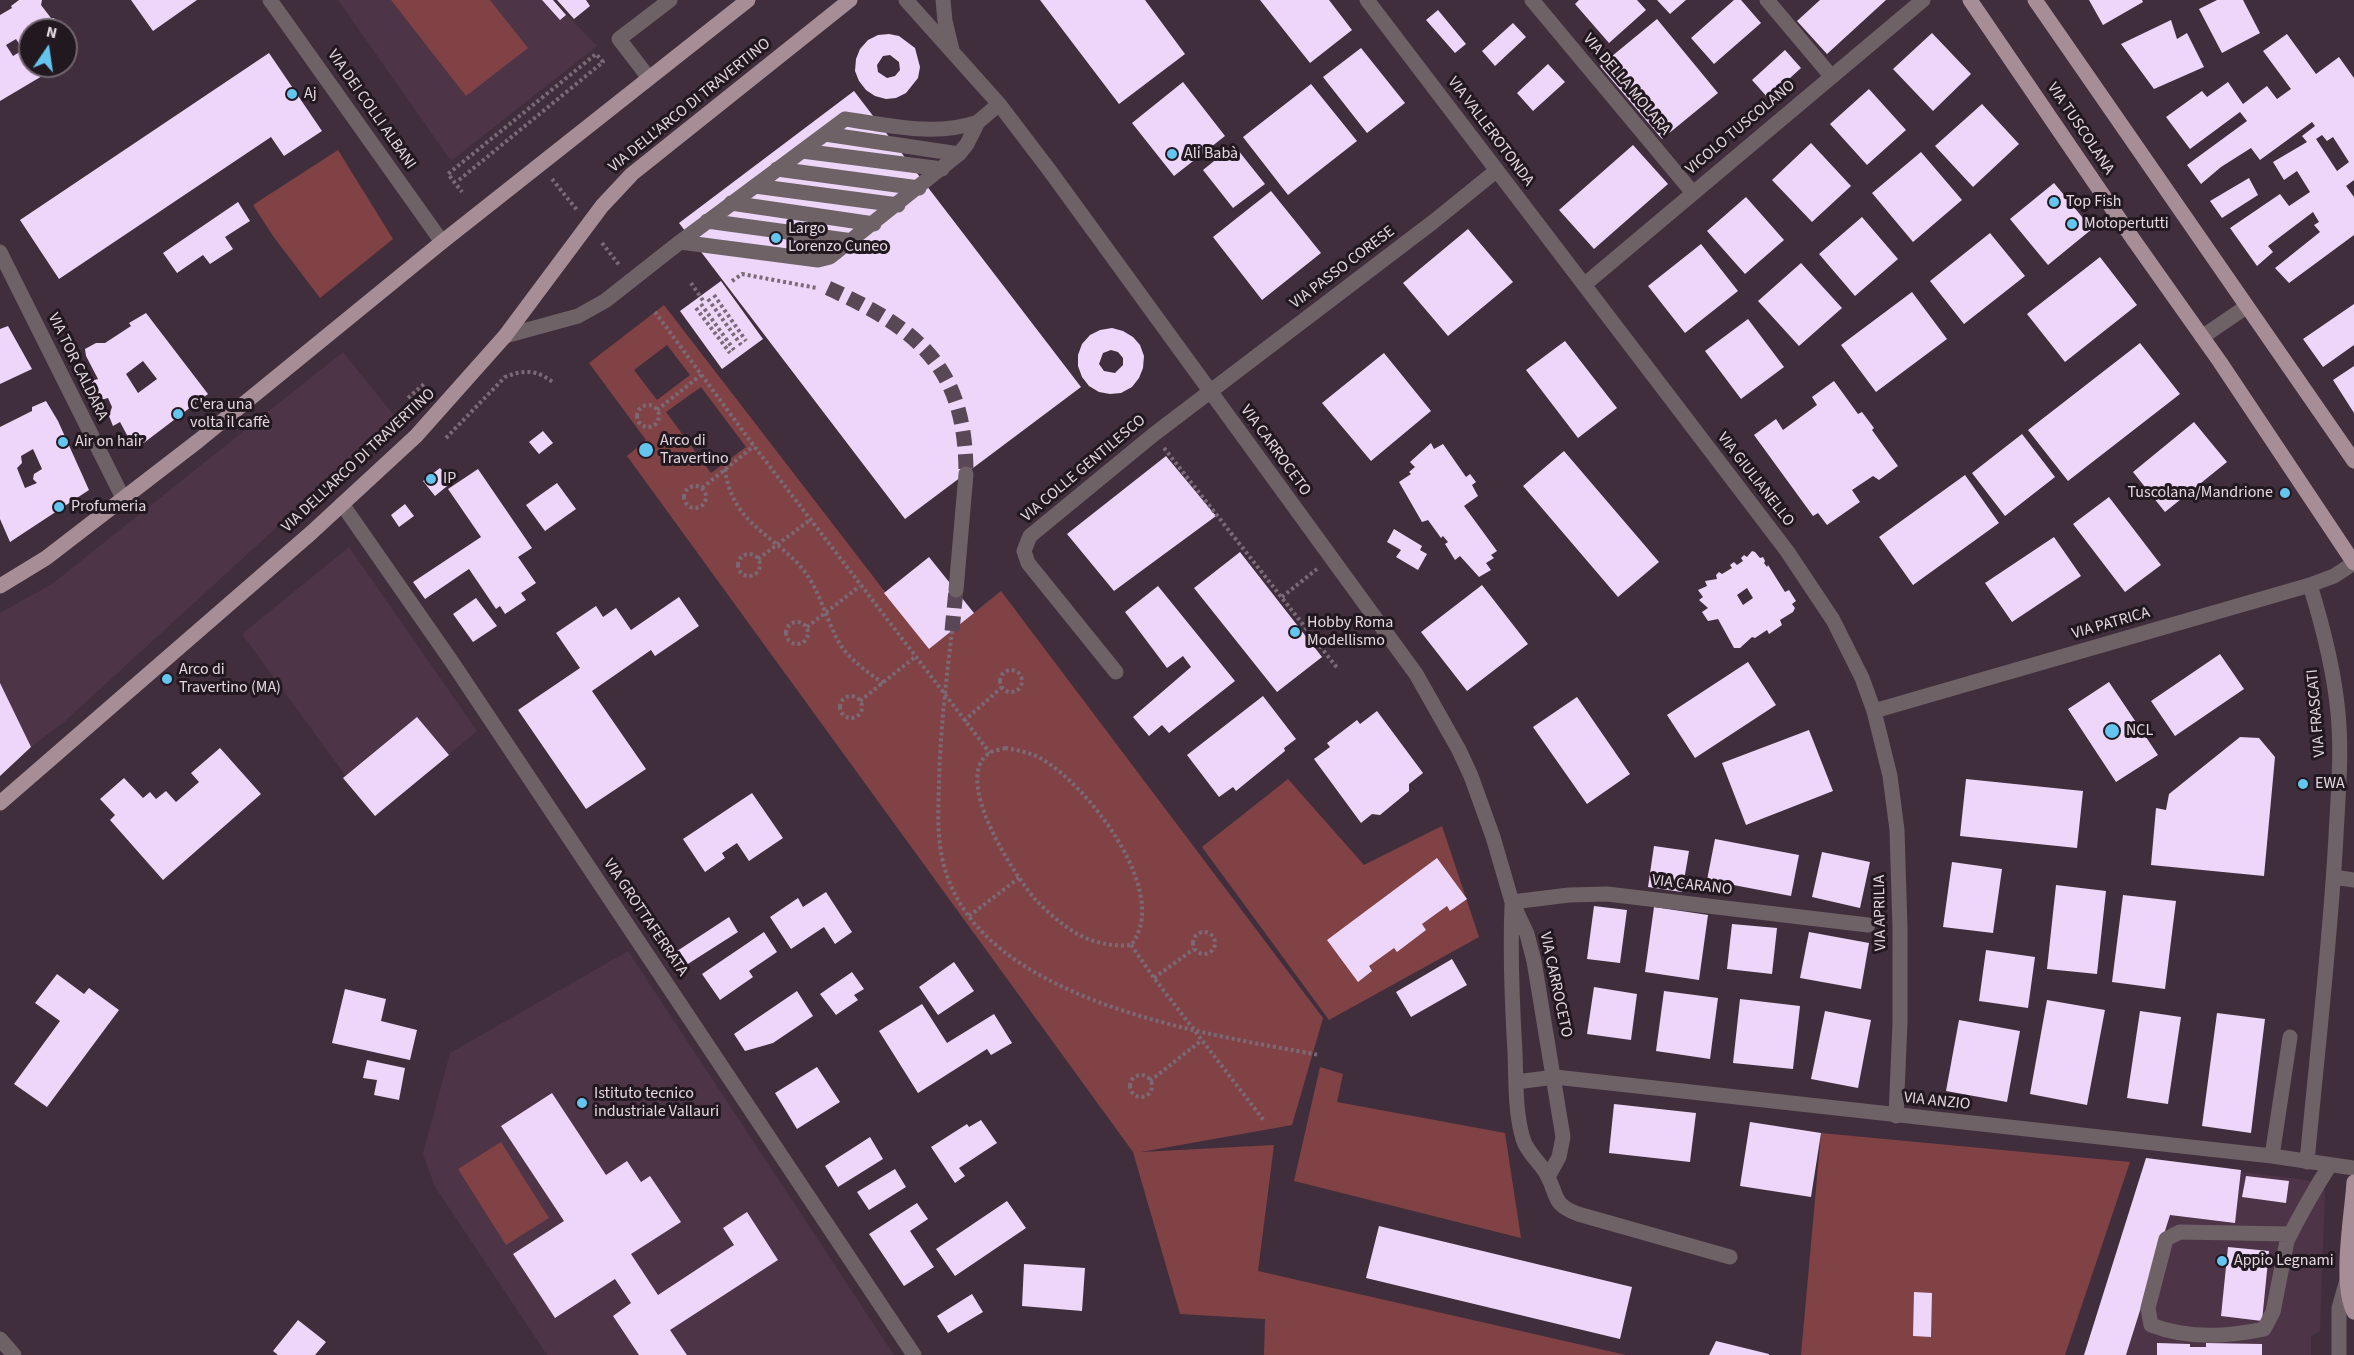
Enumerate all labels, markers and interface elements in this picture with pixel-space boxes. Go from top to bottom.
north arrow [18,18,78,78]
text: N [44,20,59,44]
street label: VIA DELLA MOLARA [1578,30,1674,140]
street label: VIA DELL'ARCO DI TRAVERTINO [605,35,775,177]
street label: VIA DEI COLLI ALBANI [323,47,419,173]
street label: VIA VALLEROTONDA [1443,74,1537,190]
street label: VICOLO TUSCOLANO [1682,77,1800,179]
street label: VIA TUSCOLANA [2042,80,2118,178]
place label: Aj [304,84,317,104]
marker: Aj [285,87,299,101]
place label: Ali Babà [1184,144,1238,164]
marker: Ali Babà [1165,147,1179,161]
place label: Top Fish [2066,192,2122,212]
marker: Top Fish [2047,195,2061,209]
place label: Motopertutti [2084,214,2169,234]
marker: Motopertutti [2065,217,2079,231]
place label: Largo Lorenzo Cuneo [788,219,888,257]
street label: VIA PASSO CORESE [1287,222,1399,314]
marker: Largo Lorenzo Cuneo [769,231,783,245]
street label: VIA TOR CALDARA [43,310,111,424]
street label: VIA DELL'ARCO DI TRAVERTINO [278,385,440,537]
place label: C'era una volta il caffè [190,395,270,433]
street label: VIA CARROCETO [1236,402,1314,500]
marker: C'era una volta il caffè [171,407,185,421]
street label: VIA COLLE GENTILESCO [1018,411,1150,527]
street label: VIA GIULIANELLO [1712,429,1798,531]
place label: Arco di Travertino [660,431,729,469]
place label: Air on hair [75,432,143,452]
marker: Air on hair [56,435,70,449]
marker: Arco di Travertino [637,441,655,459]
place label: IP [443,469,456,489]
marker: IP [424,472,438,486]
place label: Tuscolana/Mandrione [2127,483,2273,503]
marker: Tuscolana/Mandrione [2278,486,2292,500]
place label: Profumeria [71,497,146,517]
marker: Profumeria [52,500,66,514]
street label: VIA PATRICA [2070,604,2152,644]
place label: Hobby Roma Modellismo [1307,613,1393,651]
marker: Hobby Roma Modellismo [1288,625,1302,639]
place label: Arco di Travertino (MA) [179,660,281,698]
street label: VIA FRASCATI [2304,668,2330,758]
marker: Arco di Travertino (MA) [160,672,174,686]
place label: NCL [2126,721,2153,741]
marker: NCL [2103,722,2121,740]
place label: EWA [2315,774,2345,794]
marker: EWA [2296,777,2310,791]
street label: VIA GROTTAFERRATA [599,856,691,980]
street label: VIA CARANO [1651,872,1733,900]
street label: VIA APRILIA [1871,875,1891,951]
street label: VIA CARROCETO [1534,930,1576,1040]
place label: Istituto tecnico industriale Vallauri [594,1084,719,1122]
street label: VIA ANZIO [1903,1089,1971,1115]
marker: Istituto tecnico industriale Vallauri [575,1096,589,1110]
place label: Appio Legnami [2234,1251,2334,1271]
marker: Appio Legnami [2215,1254,2229,1268]

